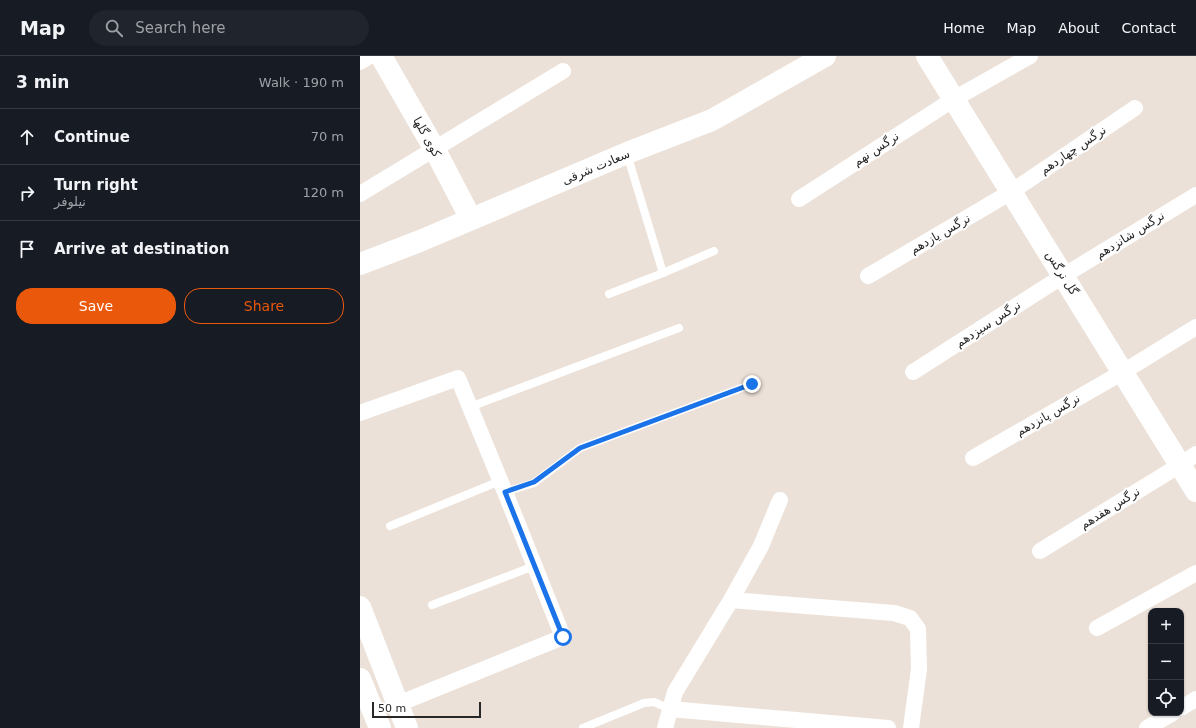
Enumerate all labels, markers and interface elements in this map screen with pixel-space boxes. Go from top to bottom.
search box [89,10,369,46]
text: Map [20,17,65,39]
icon: search [103,17,125,39]
text: Search here [135,19,225,37]
text: Home [943,20,985,36]
text: Map [1007,20,1036,36]
text: About [1058,20,1100,36]
text: Contact [1122,20,1176,36]
text: 3 min [16,72,69,92]
text: Walk · 190 m [259,75,344,90]
street label: کوی گلها [409,114,444,160]
street label: نرگس چهاردهم [1037,123,1109,178]
icon: ahead [16,126,38,148]
text: Continue [54,128,130,146]
text: 70 m [311,129,344,144]
street label: نرگس نهم [851,129,902,170]
street label: سعادت شرقی [560,146,632,189]
text: Turn right [54,176,138,194]
icon: right [16,182,38,204]
text: 120 m [302,185,344,200]
text: نیلوفر [54,194,86,209]
street label: نرگس شانزدهم [1093,208,1167,262]
street label: نرگس یازدهم [907,211,973,258]
icon: arrive [16,238,38,260]
text: Arrive at destination [54,240,229,258]
street label: گل نرگس [1042,248,1081,299]
button: Save [16,288,176,324]
button: Share [184,288,344,324]
street label: نرگس سیزدهم [953,298,1024,351]
route end [743,375,761,393]
street label: نرگس پانزدهم [1014,391,1083,440]
street label: نرگس هفدهم [1078,484,1143,533]
map controls [1148,608,1184,716]
button: + [1148,608,1184,644]
route start [554,628,572,646]
button: − [1148,644,1184,680]
button: locate [1148,680,1184,716]
scale bar [372,700,481,719]
text: 50 m [378,702,406,715]

